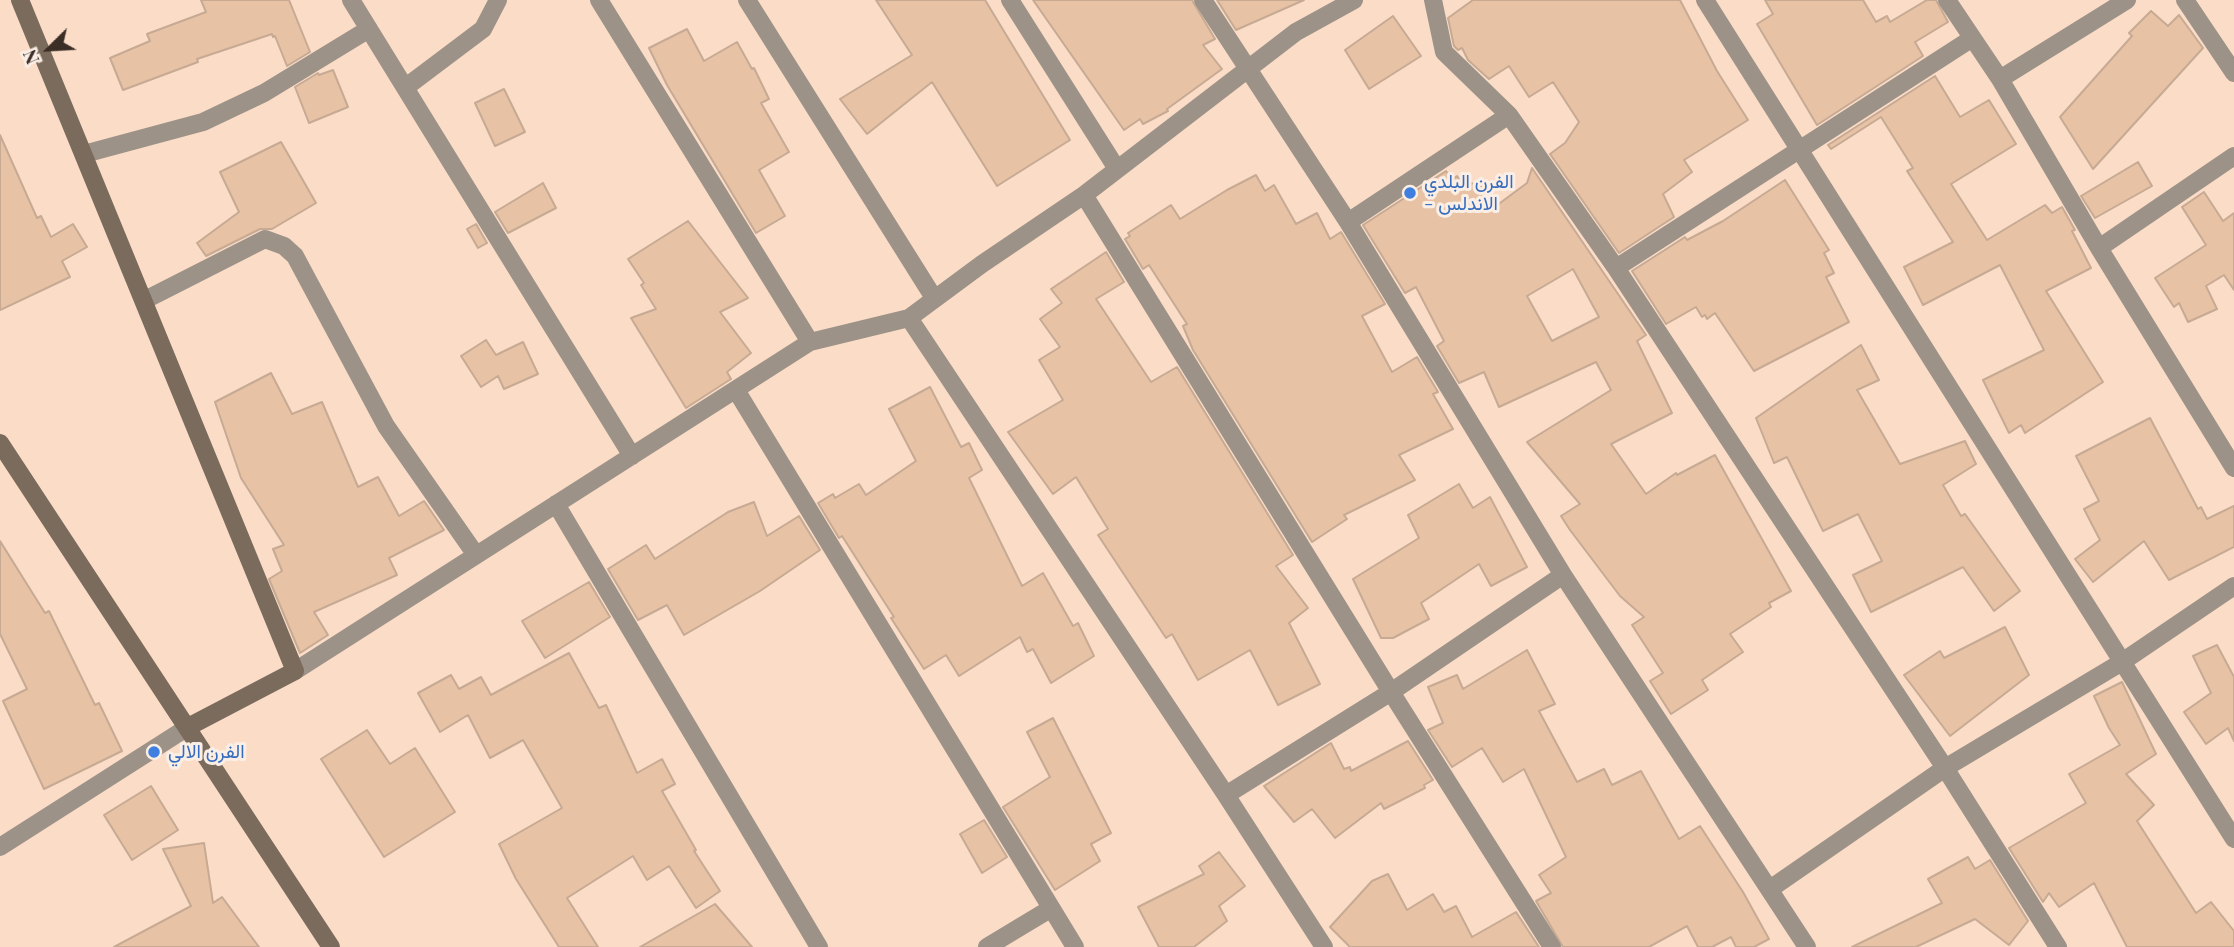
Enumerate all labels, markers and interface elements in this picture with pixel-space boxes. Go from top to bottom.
north arrow [14,14,84,84]
text: N [15,46,44,69]
place label: الفرن البلدي - الاندلس [1424,171,1514,215]
marker: الفرن البلدي - الاندلس [1402,185,1418,201]
place label: الفرن الالي [168,741,245,763]
marker: الفرن الالي [146,744,162,760]

